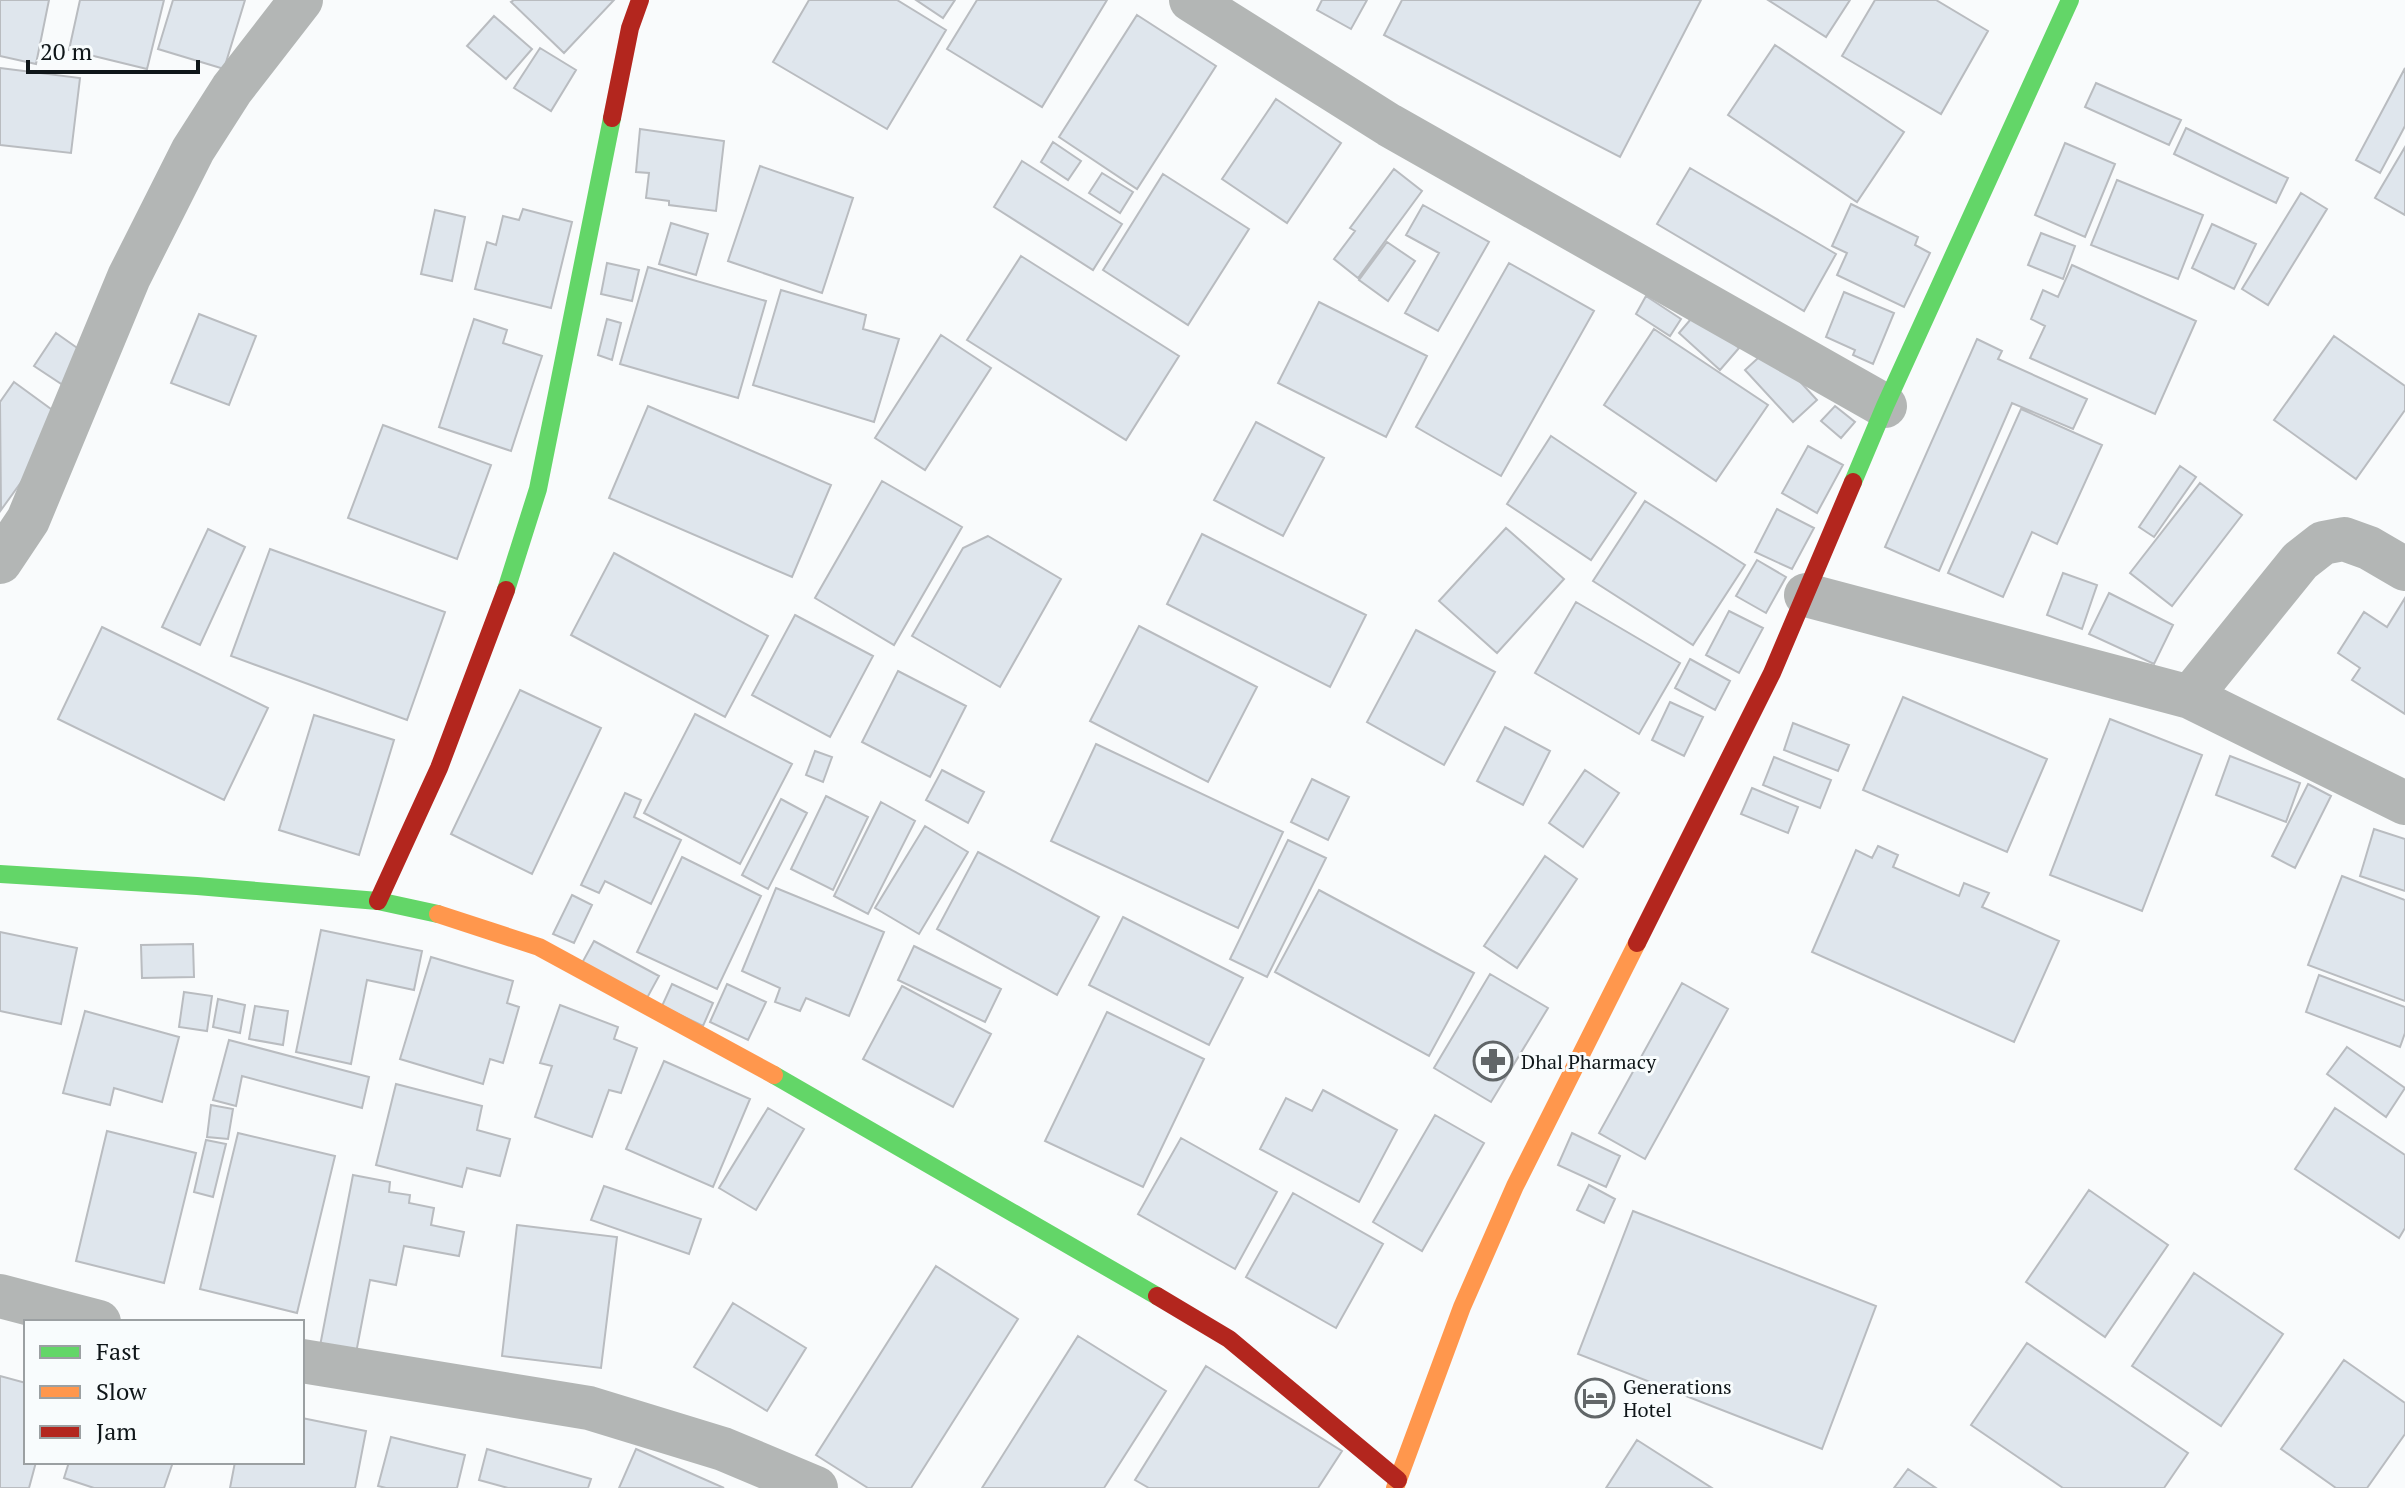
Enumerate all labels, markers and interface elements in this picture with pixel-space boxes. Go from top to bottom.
scale bar [28,24,198,74]
text: 20 m [40,35,92,67]
pharmacy icon: Dhal Pharmacy [1472,1040,1514,1082]
place label: Dhal Pharmacy [1521,1048,1657,1075]
legend [24,1320,304,1464]
text: Fast [96,1335,141,1367]
place label: Generations Hotel [1623,1373,1732,1423]
text: Slow [96,1375,147,1407]
hotel icon: Generations Hotel [1574,1377,1616,1419]
text: Jam [96,1415,137,1447]

